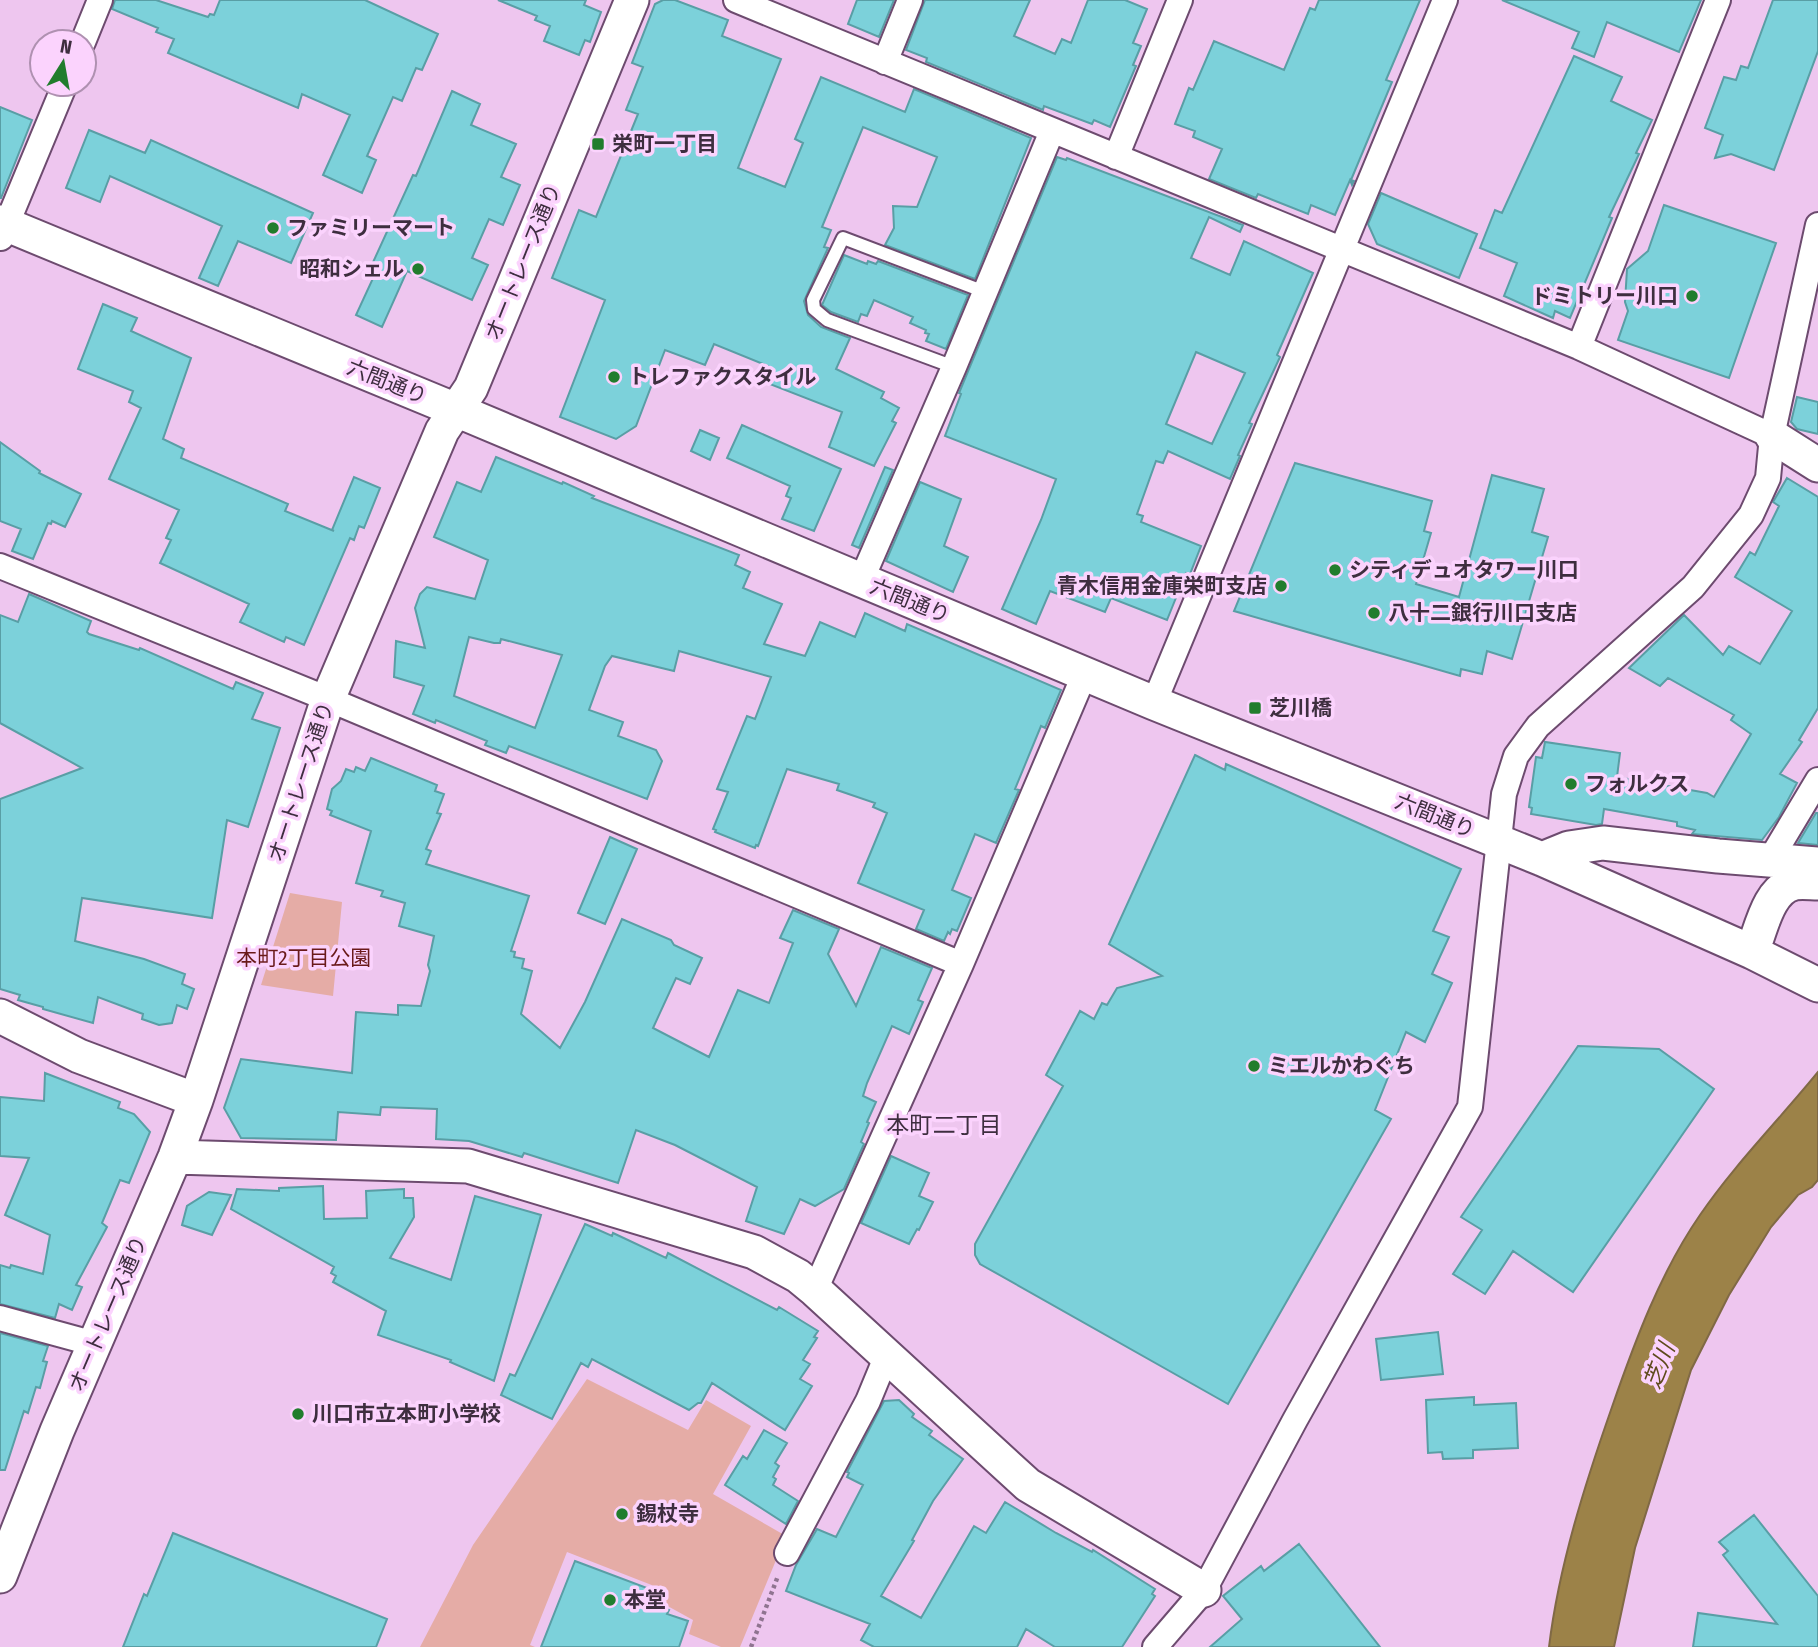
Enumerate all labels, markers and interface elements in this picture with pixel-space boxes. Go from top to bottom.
north arrow [28,28,98,98]
text: N [58,34,74,59]
place label: 栄町一丁目 [612,131,717,157]
marker: 栄町一丁目 [590,136,606,152]
street label: オートレース通り [480,180,566,344]
place label: ファミリーマート [287,215,455,241]
marker: ファミリーマート [265,220,281,236]
place label: 昭和シェル [299,256,404,282]
marker: 昭和シェル [410,261,426,277]
place label: ドミトリー川口 [1531,283,1678,309]
marker: ドミトリー川口 [1684,288,1700,304]
street label: 六間通り [343,354,431,410]
place label: トレファクスタイル [628,364,816,390]
marker: トレファクスタイル [606,369,622,385]
place label: シティデュオタワー川口 [1349,557,1579,583]
marker: シティデュオタワー川口 [1327,562,1343,578]
street label: 六間通り [866,573,954,629]
place label: 青木信用金庫栄町支店 [1057,573,1267,599]
marker: 青木信用金庫栄町支店 [1273,578,1289,594]
place label: 八十二銀行川口支店 [1388,600,1577,626]
marker: 八十二銀行川口支店 [1366,605,1382,621]
place label: 芝川橋 [1269,695,1332,721]
street label: オートレース通り [263,699,339,865]
marker: 芝川橋 [1247,700,1263,716]
place label: フォルクス [1585,771,1689,797]
marker: フォルクス [1563,776,1579,792]
street label: 六間通り [1391,788,1479,844]
park label: 本町2丁目公園 [236,945,372,971]
place label: ミエルかわぐち [1268,1053,1415,1079]
marker: ミエルかわぐち [1246,1058,1262,1074]
district label: 本町二丁目 [887,1111,1002,1139]
street label: オートレース通り [63,1232,153,1396]
water label: 芝川 [1638,1337,1681,1392]
place label: 川口市立本町小学校 [312,1401,501,1427]
marker: 川口市立本町小学校 [290,1406,306,1422]
place label: 錫杖寺 [636,1501,699,1527]
marker: 錫杖寺 [614,1506,630,1522]
place label: 本堂 [624,1587,666,1613]
marker: 本堂 [602,1592,618,1608]

